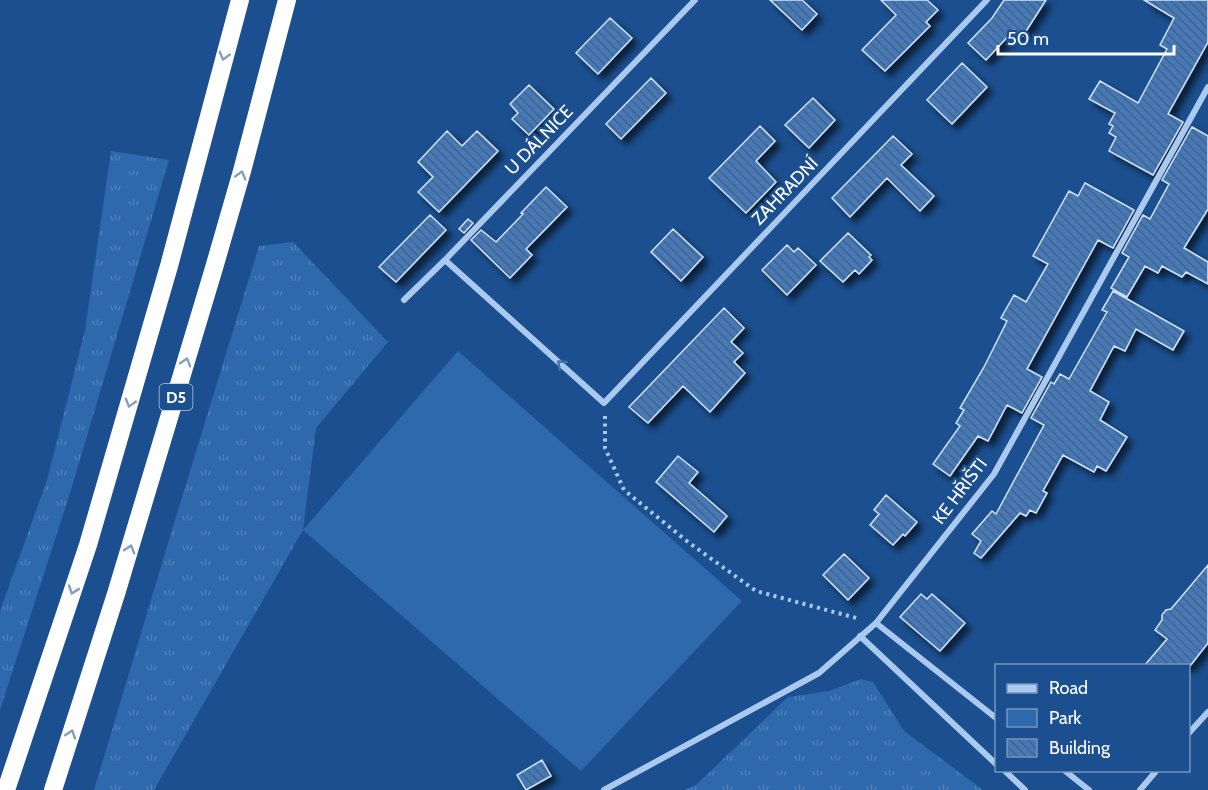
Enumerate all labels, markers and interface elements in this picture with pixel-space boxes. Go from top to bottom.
scale bar [998,18,1174,56]
text: 50 m [1007,28,1049,50]
one-way arrow [219,51,232,61]
street label: U DÁLNICE [500,101,578,179]
street label: ZAHRADNÍ [747,152,823,230]
one-way arrow [234,170,246,181]
one-way arrow [179,357,191,368]
one-way arrow [557,360,568,371]
road number: D5 [160,384,192,410]
one-way arrow [124,398,137,408]
street label: KE HŘIŠTI [927,453,992,528]
one-way arrow [123,544,135,554]
one-way arrow [68,584,80,595]
legend [995,664,1190,772]
text: Road [1049,677,1088,699]
text: Park [1049,707,1082,729]
one-way arrow [63,729,76,740]
text: Building [1049,737,1111,759]

